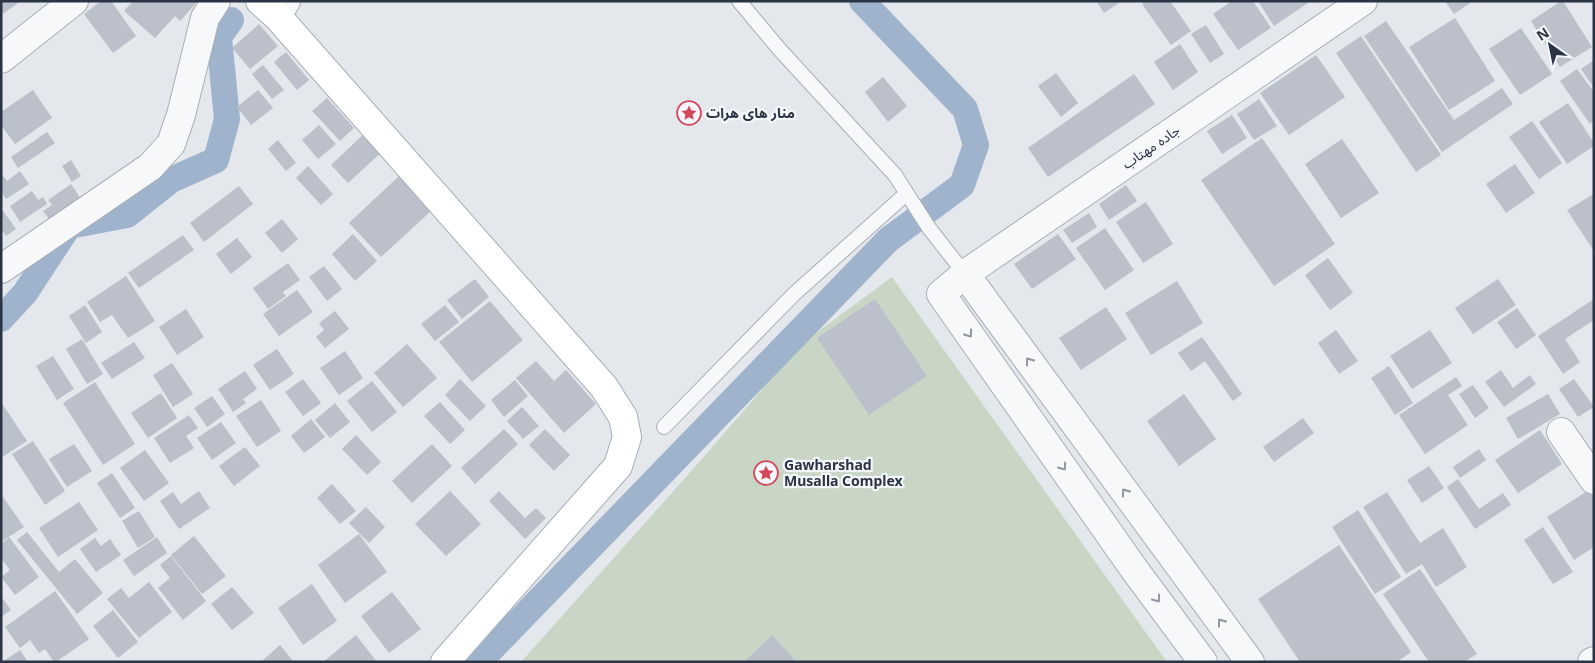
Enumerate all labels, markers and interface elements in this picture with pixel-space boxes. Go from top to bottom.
north arrow [1525,20,1575,70]
text: N [1533,23,1553,45]
place icon: منار های هرات [676,100,702,126]
place label: منار های هرات [706,103,795,122]
street label: جاده مهتاب [1118,120,1183,173]
one-way arrow [963,328,972,338]
one-way arrow [1026,357,1035,366]
place label: Gawharshad Musalla Complex [784,455,904,490]
place icon: Gawharshad Musalla Complex [753,460,779,486]
one-way arrow [1057,461,1066,471]
one-way arrow [1122,488,1131,497]
one-way arrow [1151,593,1159,602]
one-way arrow [1218,619,1227,628]

